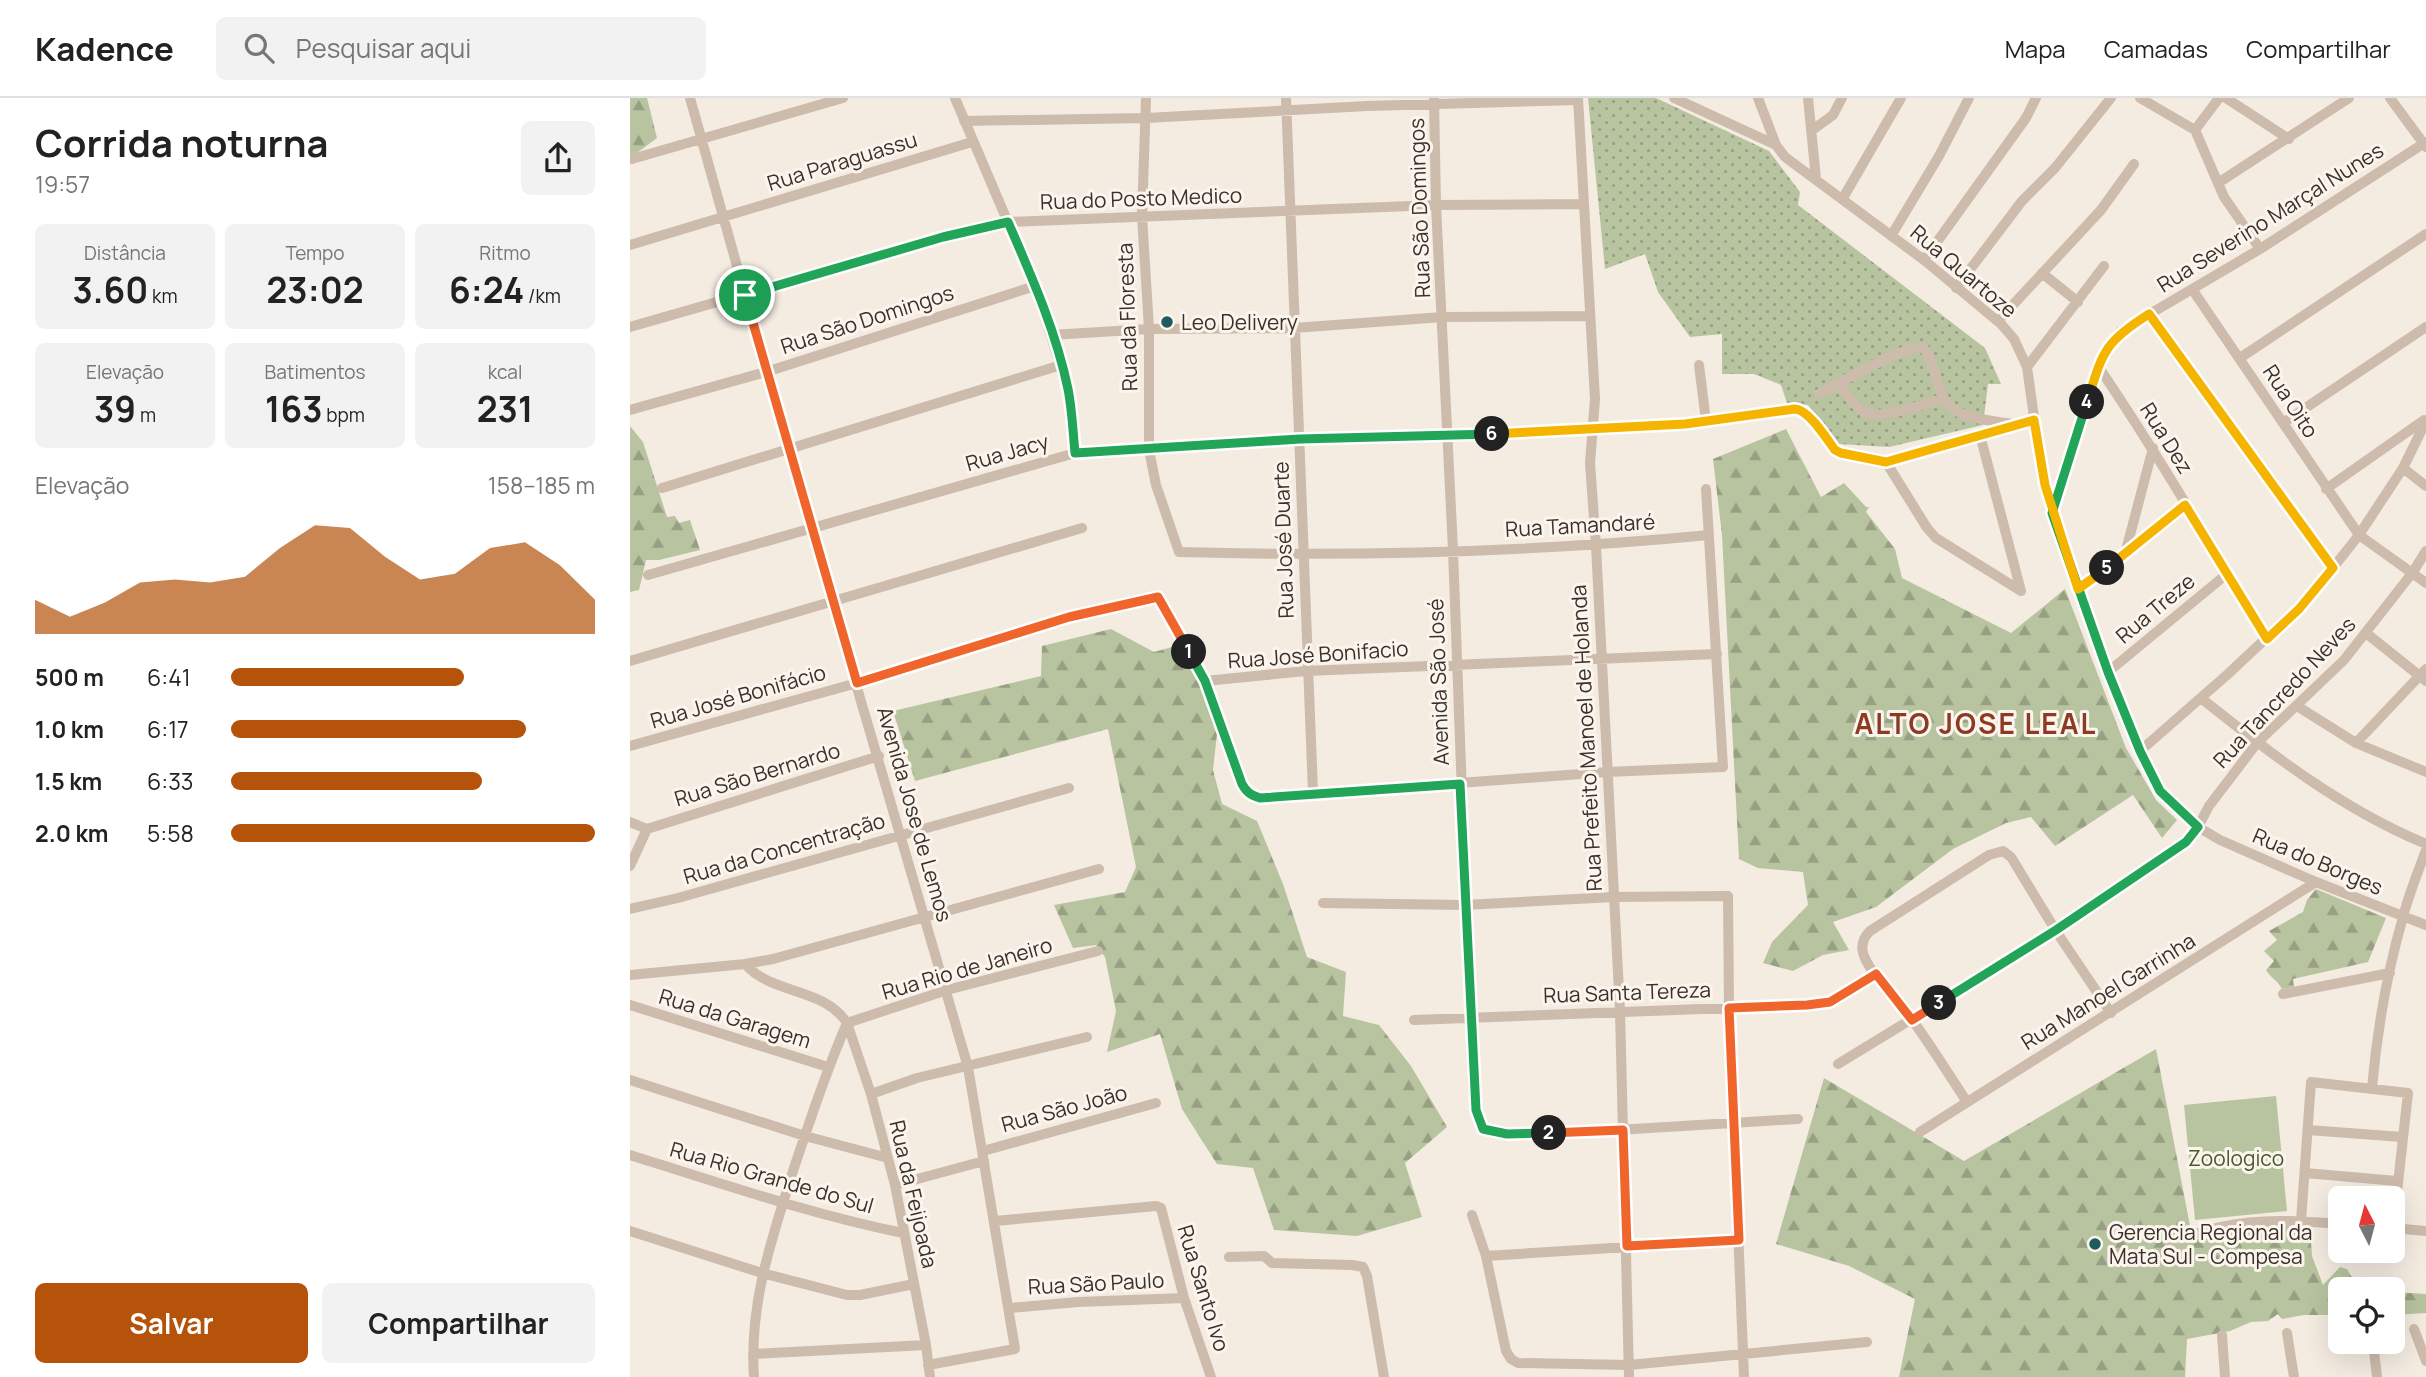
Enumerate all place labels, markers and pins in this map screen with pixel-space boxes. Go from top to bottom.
pin [715,265,775,325]
place label: Leo Delivery [1181,308,1298,336]
marker: Leo Delivery [1159,314,1175,330]
pin: 4 [2070,384,2104,420]
pin: 6 [1474,416,1510,452]
pin: 5 [2090,550,2124,586]
pin: 1 [1172,634,1206,670]
pin: 3 [1922,986,1956,1020]
pin: 2 [1532,1116,1566,1150]
place label: Gerencia Regional da Mata Sul - Compesa [2109,1218,2313,1270]
marker: Gerencia Regional da Mata Sul - Compesa [2087,1236,2103,1252]

